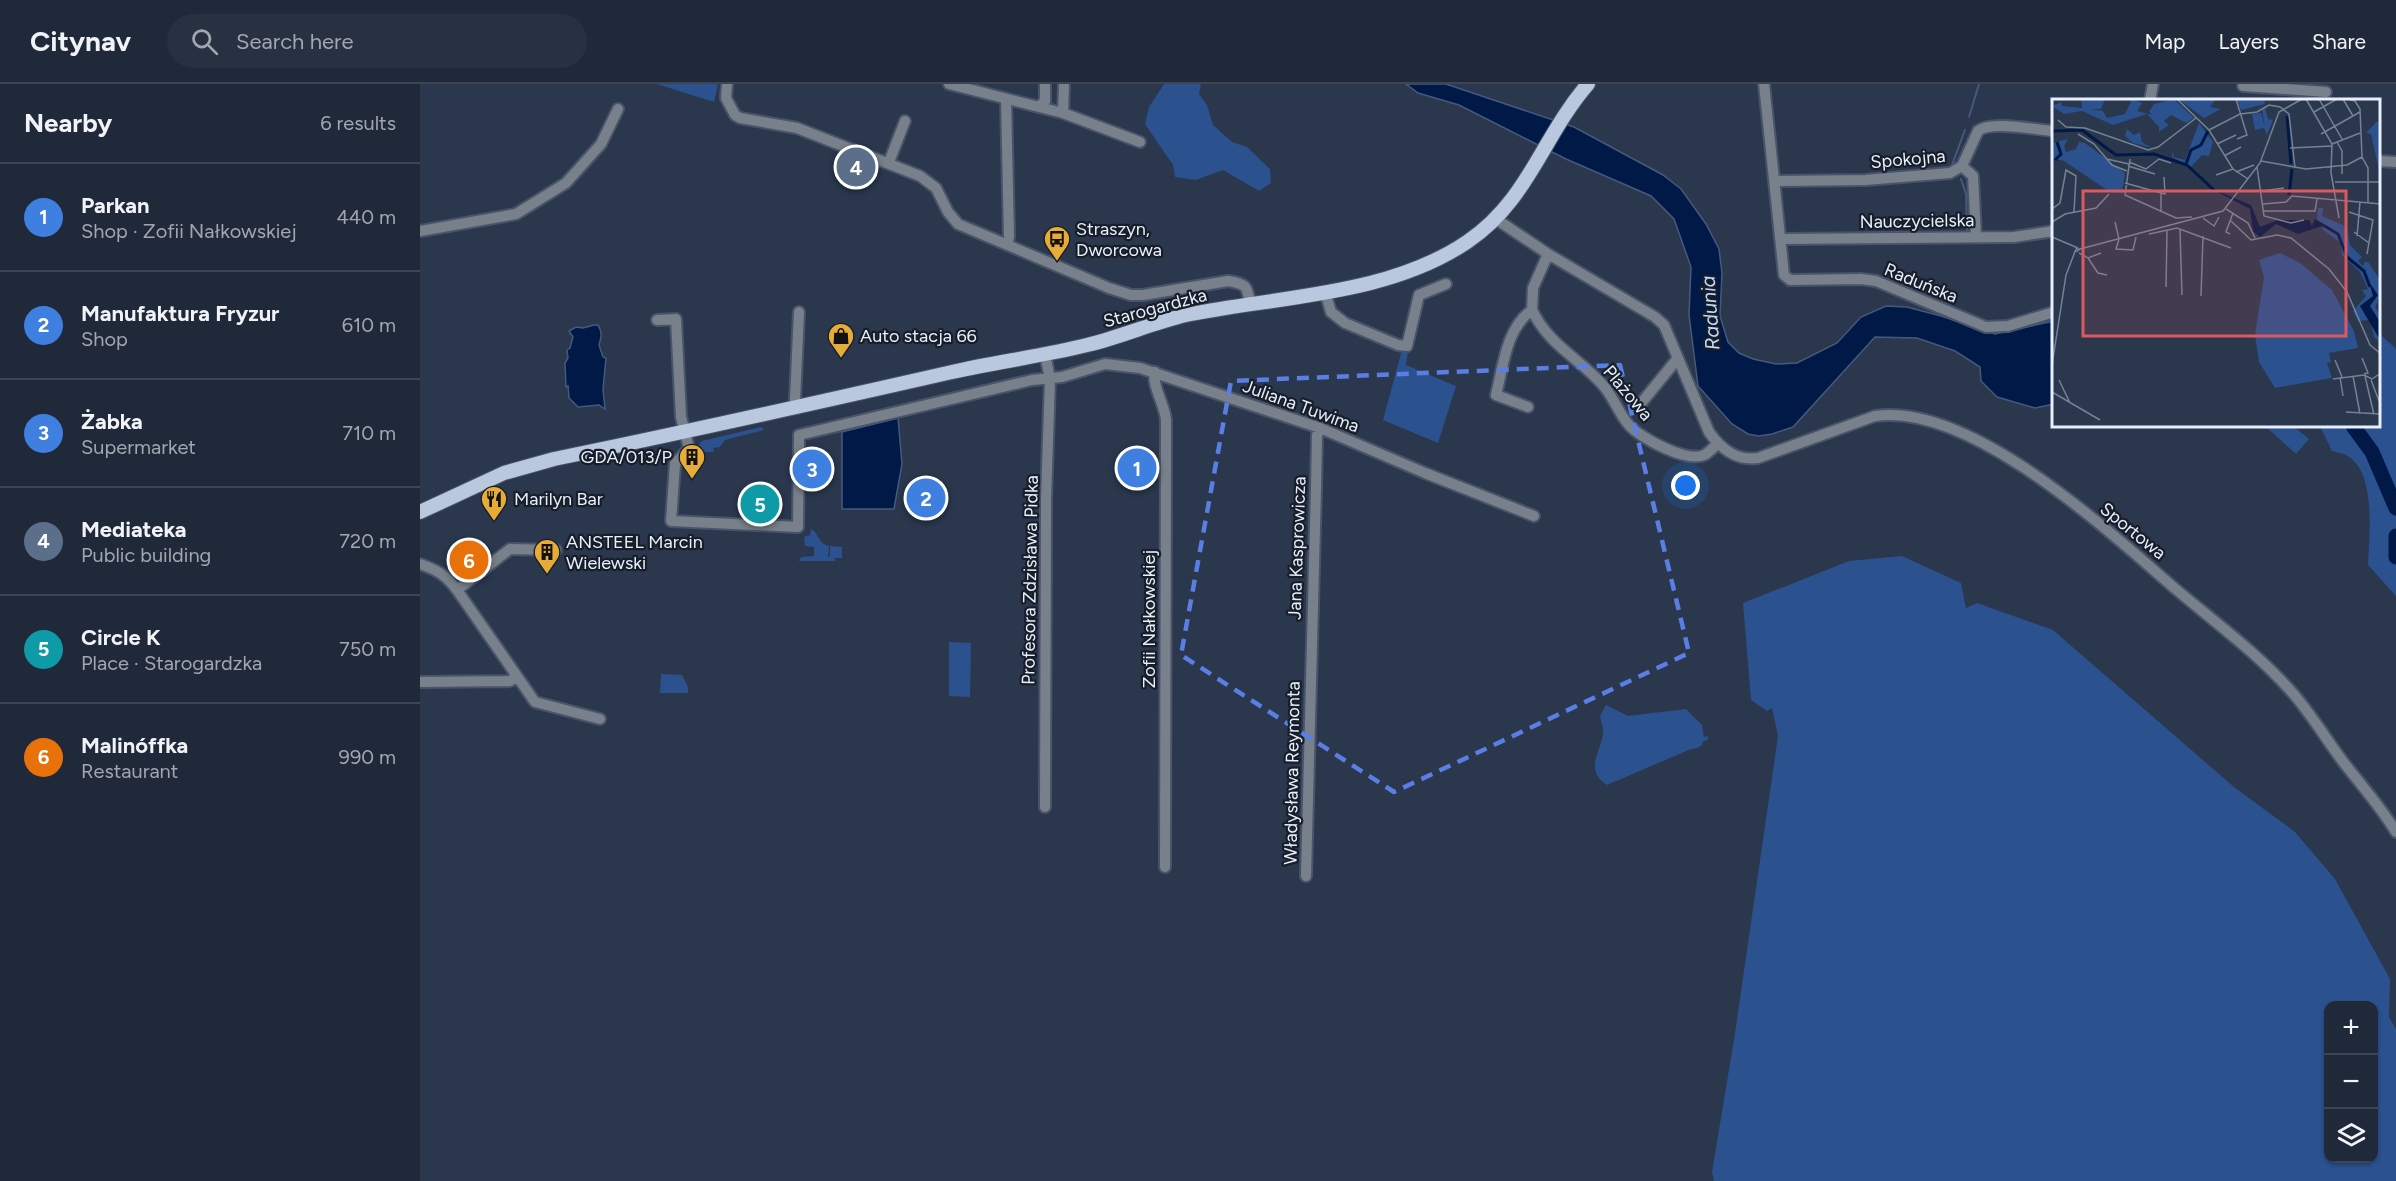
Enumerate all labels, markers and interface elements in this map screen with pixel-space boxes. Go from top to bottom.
search box [167,14,587,68]
text: Citynav [30,24,131,58]
icon: search [188,25,221,58]
text: Search here [236,28,354,55]
text: Map [2145,29,2185,54]
text: Layers [2218,29,2279,54]
text: Share [2312,29,2366,54]
inset map [2052,99,2381,428]
text: Nearby [24,107,112,139]
text: 6 results [320,111,396,135]
pin: 4 [836,144,876,190]
street label: Spokojna [1870,145,1946,173]
text: Parkan [81,192,150,219]
text: 1 [39,205,48,229]
text: 440 m [336,205,396,229]
street label: Nauczycielska [1859,209,1975,233]
place label: Straszyn, Dworcowa [1076,218,1162,261]
text: Shop · Zofii Nałkowskiej [81,219,297,243]
bus stop icon: Straszyn, Dworcowa [1042,224,1072,262]
street label: Raduńska [1881,258,1961,308]
water label: Radunia [1695,275,1725,351]
street label: Starogardzka [1101,284,1209,332]
text: Manufaktura Fryzur [81,300,279,327]
text: 2 [38,313,49,337]
text: 610 m [342,313,396,337]
shop icon: Auto stacja 66 [826,321,856,359]
place label: Auto stacja 66 [860,325,977,347]
text: Shop [81,327,128,351]
street label: Plażowa [1598,361,1658,425]
street label: Juliana Tuwima [1240,375,1362,437]
text: Żabka [81,408,143,435]
text: 3 [38,421,49,445]
text: 710 m [342,421,396,445]
text: Supermarket [81,435,196,459]
building icon: GDA/013/P [677,442,707,480]
place label: GDA/013/P [581,446,672,468]
pin: 3 [792,446,832,492]
pin: 1 [1118,446,1156,490]
your location [1671,471,1700,500]
street label: Profesora Zdzisława Pidka [1017,475,1043,685]
pin: 2 [906,476,946,520]
street label: Jana Kasprowicza [1284,476,1310,620]
pin: 5 [740,482,780,526]
restaurant icon: Marilyn Bar [479,484,509,522]
place label: Marilyn Bar [514,488,603,510]
street label: Sportowa [2096,498,2170,564]
text: Mediateka [81,516,186,543]
text: 4 [37,529,50,553]
text: 720 m [339,529,396,553]
place label: ANSTEEL Marcin Wielewski [566,531,703,574]
building icon: ANSTEEL Marcin Wielewski [532,537,562,575]
pin: 6 [449,538,488,582]
text: Public building [81,543,211,567]
street label: Zofii Nałkowskiej [1138,550,1160,688]
text: Circle K [81,624,161,651]
text: 5 [38,637,49,661]
text: 750 m [339,637,396,661]
text: Place · Starogardzka [81,651,262,675]
street label: Władysława Reymonta [1279,681,1305,865]
text: Malinóffka [81,732,188,759]
text: 6 [38,745,49,769]
text: 990 m [339,745,396,769]
text: Restaurant [81,759,178,783]
map controls [2324,1001,2378,1163]
button: + [2324,1001,2378,1055]
button: − [2324,1055,2378,1109]
button: layers [2324,1109,2378,1163]

